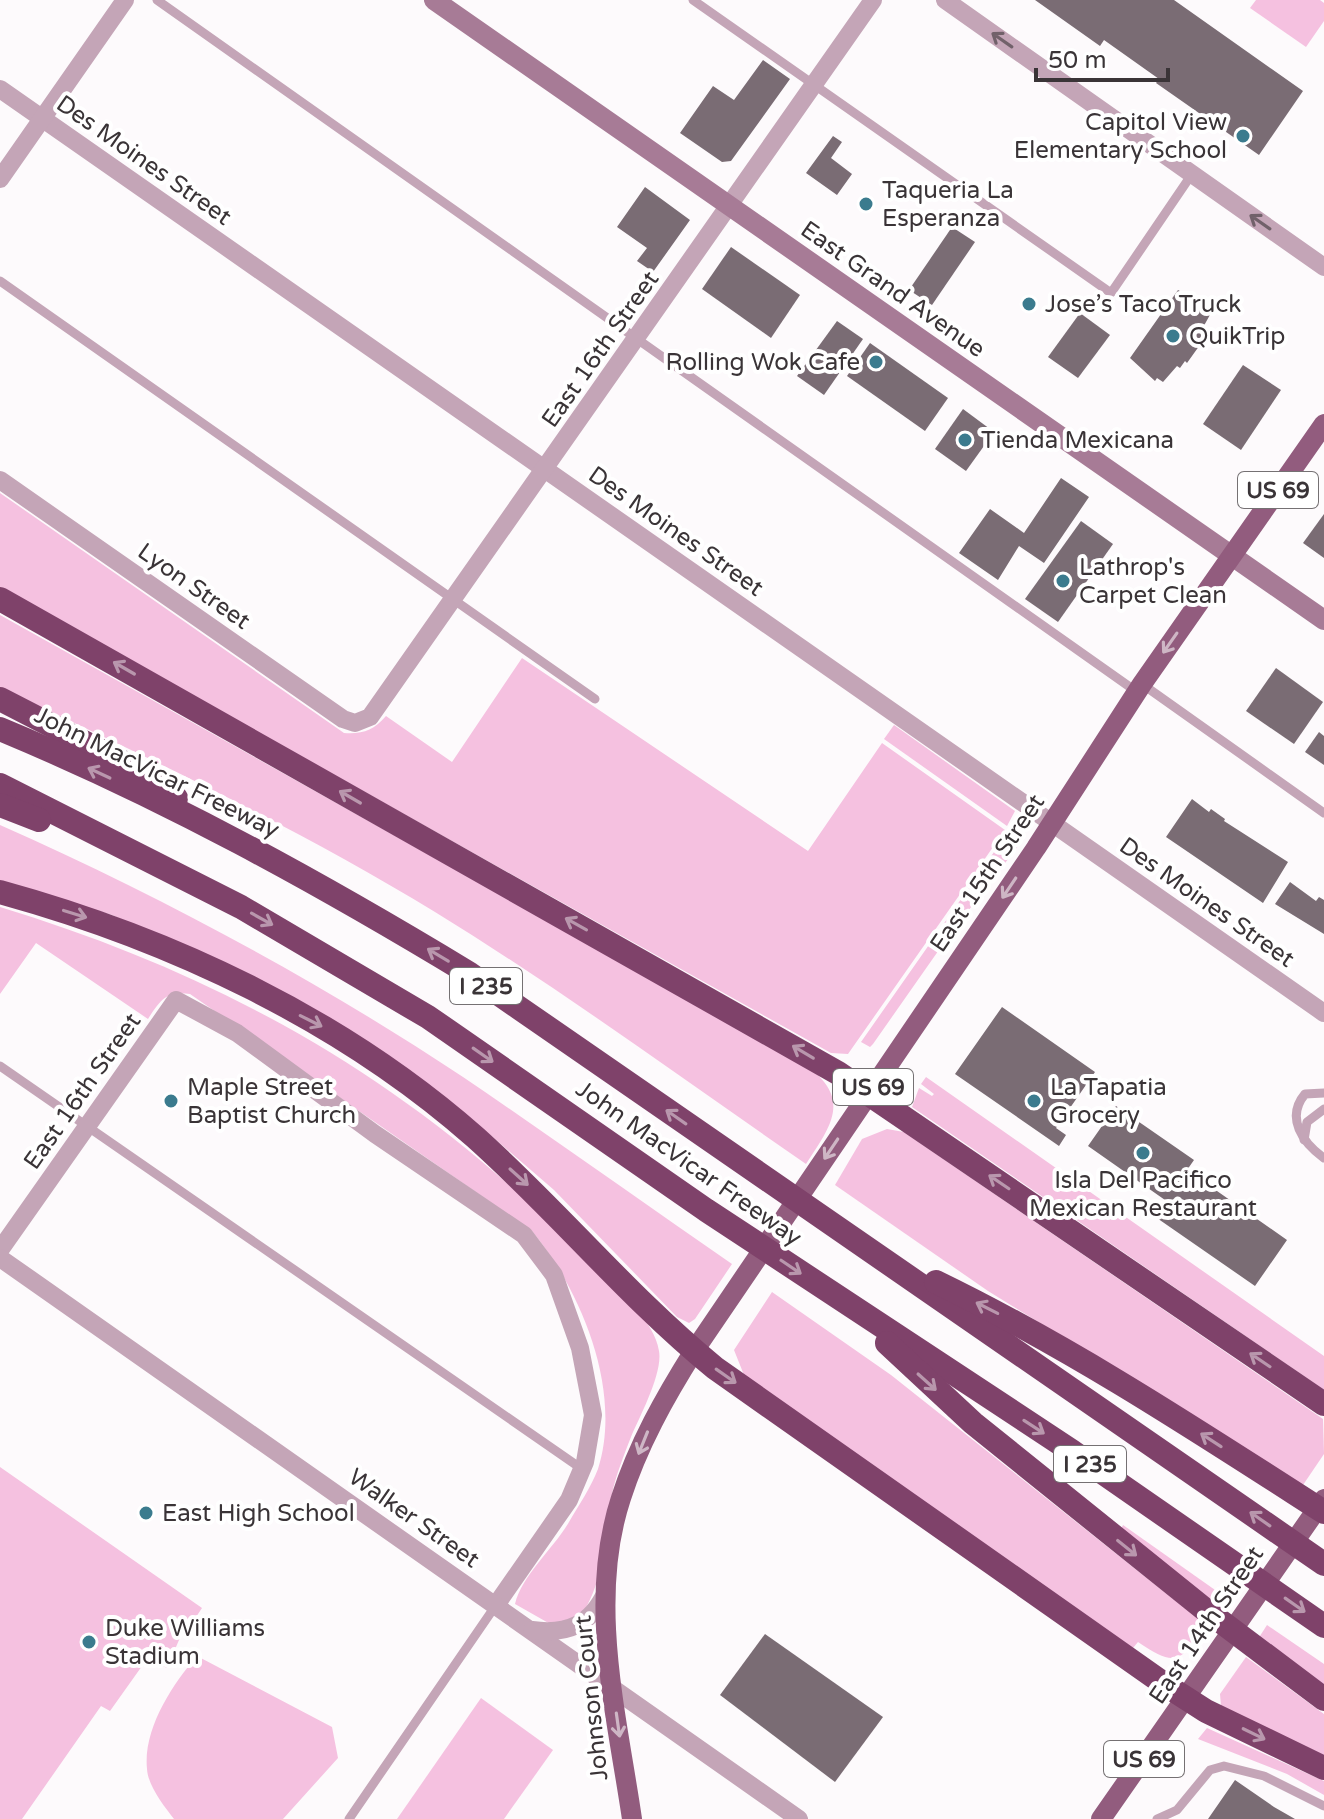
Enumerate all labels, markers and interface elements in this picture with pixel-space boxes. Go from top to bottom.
one-way arrow [991,32,1013,48]
scale bar [1036,32,1168,82]
text: 50 m [1048,46,1106,75]
street label: Des Moines Street [51,89,237,232]
place label: Capitol View Elementary School [1014,108,1227,165]
marker: Capitol View Elementary School [1234,127,1252,145]
place label: Taqueria La Esperanza [882,176,1014,233]
marker: Taqueria La Esperanza [857,195,875,213]
one-way arrow [1250,214,1272,230]
street label: East Grand Avenue [795,215,990,364]
street label: East 16th Street [536,266,665,433]
place label: Jose’s Taco Truck [1045,290,1241,319]
marker: Jose’s Taco Truck [1020,295,1038,313]
place label: QuikTrip [1189,322,1285,351]
marker: QuikTrip [1164,327,1182,345]
place label: Rolling Wok Cafe [665,348,860,377]
marker: Rolling Wok Cafe [867,353,885,371]
place label: Tienda Mexicana [981,426,1174,455]
marker: Tienda Mexicana [956,431,974,449]
street label: Des Moines Street [583,460,769,603]
road number: US 69 [1238,472,1318,508]
street label: Lyon Street [132,537,256,636]
place label: Lathrop's Carpet Clean [1079,553,1227,610]
marker: Lathrop's Carpet Clean [1054,572,1072,590]
one-way arrow [1162,631,1179,653]
one-way arrow [112,660,136,675]
street label: John MacVicar Freeway [30,700,284,844]
one-way arrow [87,765,111,780]
one-way arrow [338,788,362,804]
street label: East 15th Street [924,789,1051,958]
street label: Des Moines Street [1114,831,1300,974]
one-way arrow [1001,876,1017,898]
one-way arrow [62,908,87,923]
one-way arrow [250,911,273,927]
one-way arrow [565,916,588,932]
one-way arrow [427,947,450,963]
road number: I 235 [450,968,522,1004]
street label: East 16th Street [18,1008,147,1175]
one-way arrow [299,1014,323,1029]
one-way arrow [791,1044,815,1059]
one-way arrow [472,1047,494,1063]
road number: US 69 [833,1069,913,1105]
place label: Maple Street Baptist Church [187,1073,356,1130]
place label: La Tapatia Grocery [1050,1073,1167,1130]
street label: John MacVicar Freeway [570,1074,807,1252]
marker: Maple Street Baptist Church [162,1092,180,1110]
marker: La Tapatia Grocery [1025,1092,1043,1110]
one-way arrow [665,1108,687,1125]
one-way arrow [823,1137,839,1159]
marker: Isla Del Pacifico Mexican Restaurant [1134,1144,1152,1162]
place label: Isla Del Pacifico Mexican Restaurant [1029,1166,1257,1223]
one-way arrow [508,1167,528,1185]
one-way arrow [988,1174,1010,1190]
one-way arrow [779,1259,801,1275]
one-way arrow [976,1299,1000,1315]
one-way arrow [1249,1352,1271,1368]
one-way arrow [715,1368,737,1384]
one-way arrow [917,1373,937,1391]
one-way arrow [1022,1419,1045,1435]
one-way arrow [635,1430,649,1455]
one-way arrow [1200,1431,1223,1447]
road number: I 235 [1054,1446,1126,1482]
street label: Walker Street [343,1463,485,1574]
place label: East High School [162,1499,355,1528]
marker: East High School [137,1504,155,1522]
one-way arrow [1250,1511,1272,1527]
one-way arrow [1117,1538,1138,1556]
street label: East 14th Street [1143,1541,1270,1710]
one-way arrow [1283,1597,1305,1613]
place label: Duke Williams Stadium [105,1614,265,1671]
street label: Johnson Court [568,1614,615,1782]
marker: Duke Williams Stadium [80,1633,98,1651]
one-way arrow [611,1712,626,1737]
one-way arrow [1242,1727,1266,1742]
road number: US 69 [1104,1741,1184,1777]

